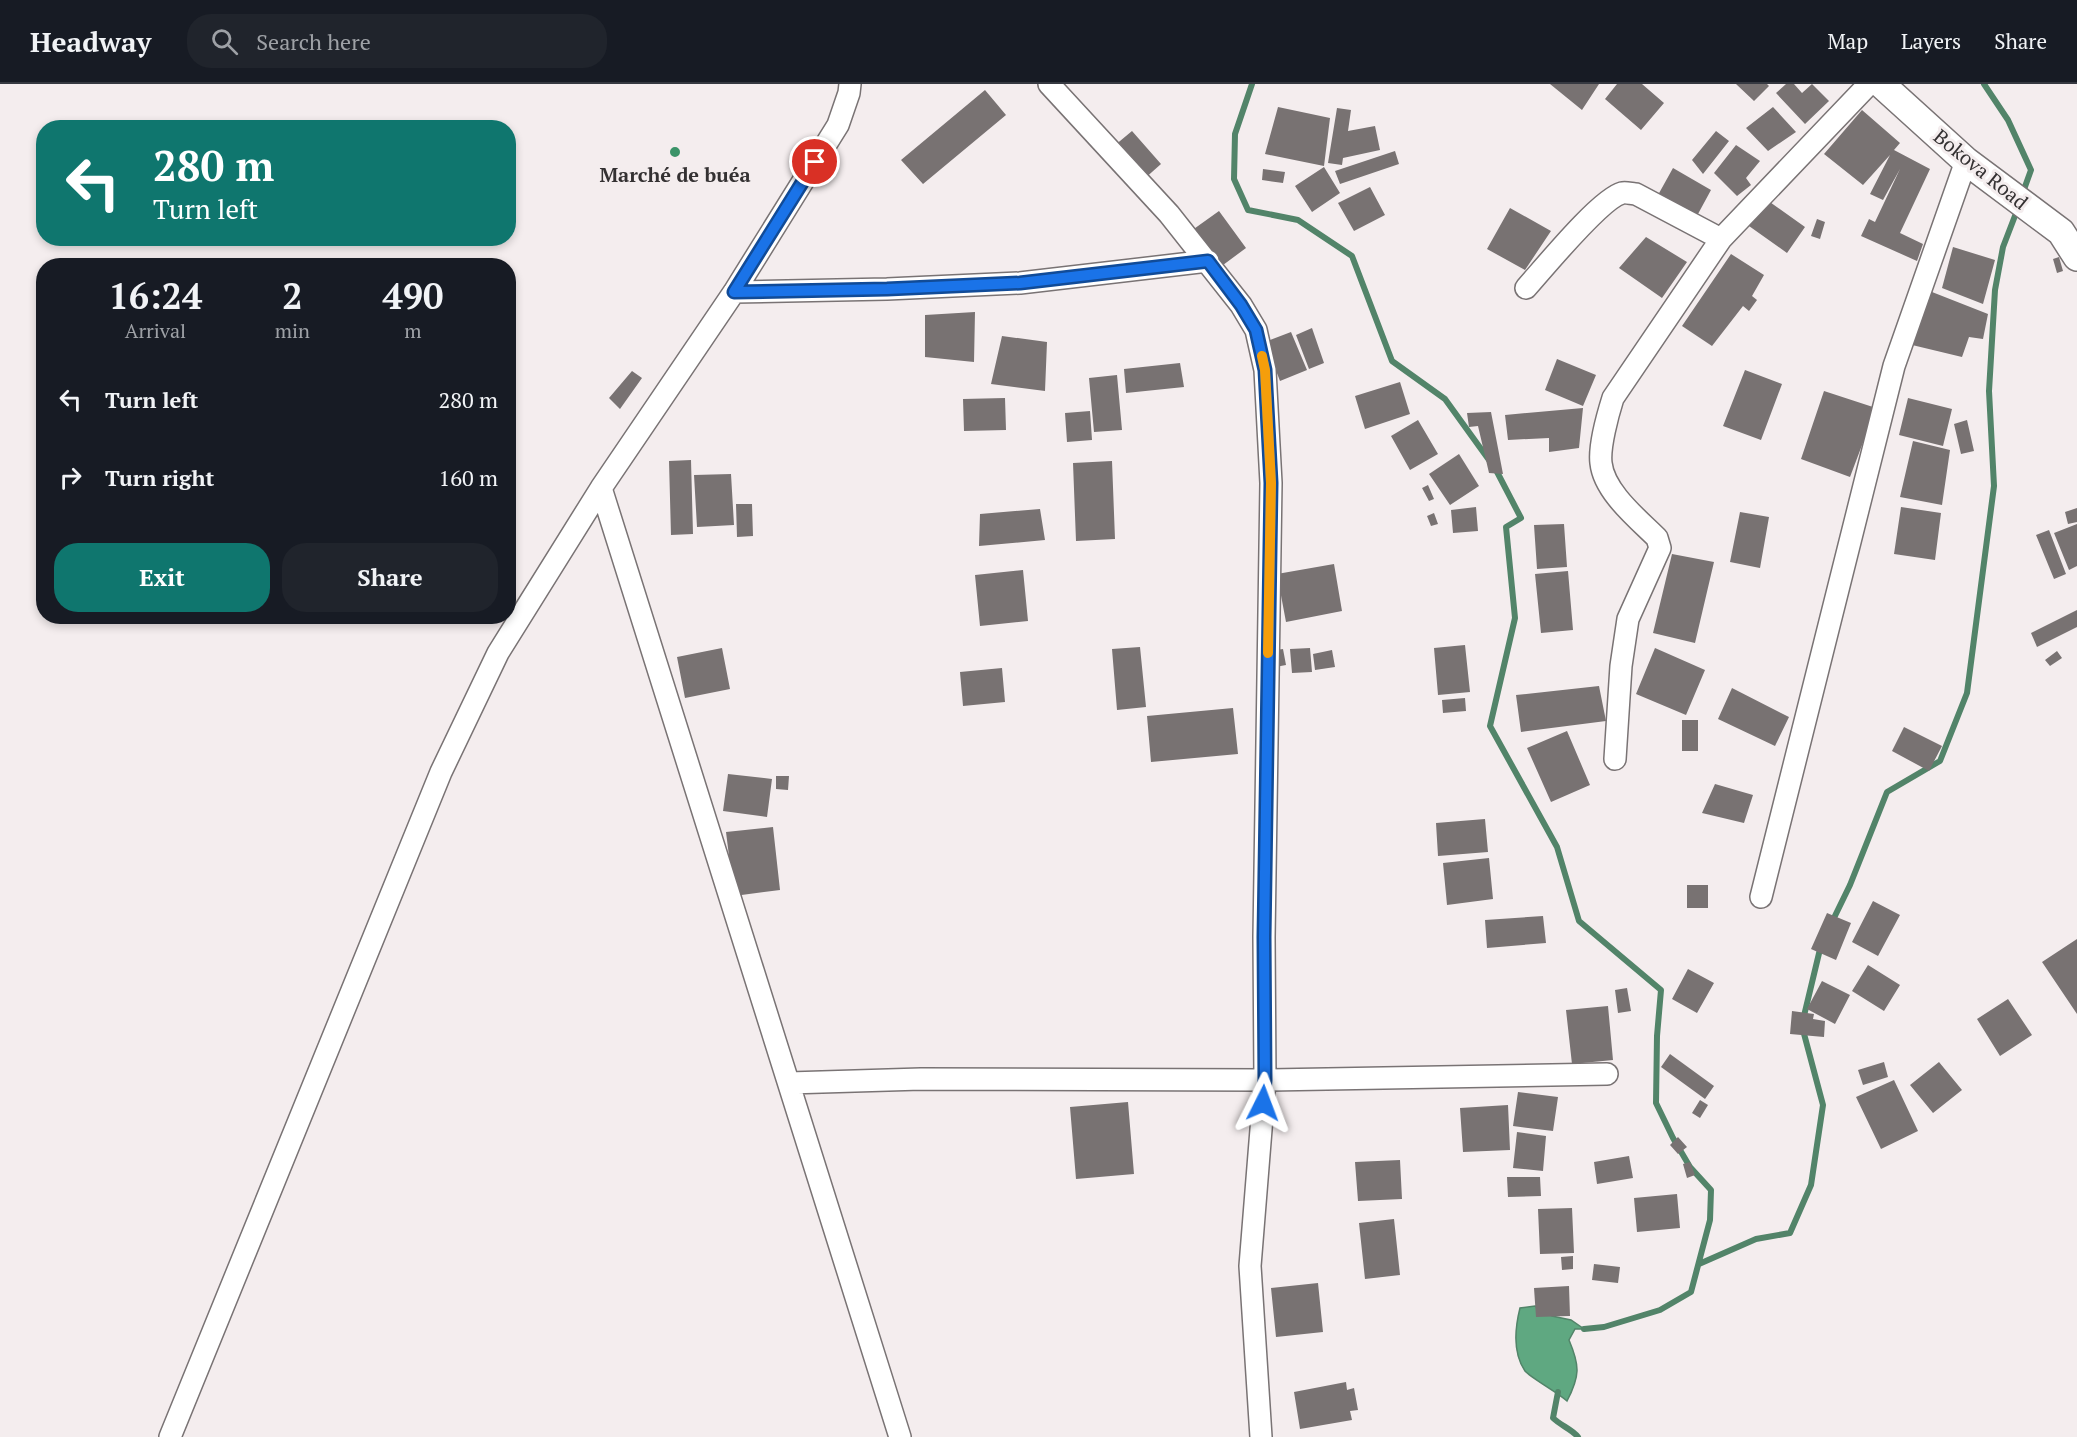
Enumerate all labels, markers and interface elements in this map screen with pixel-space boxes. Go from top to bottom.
search box [187,14,607,68]
text: Headway [30,23,151,60]
icon: search [208,25,241,58]
text: Search here [256,27,371,56]
text: Map [1827,27,1868,55]
text: Layers [1901,27,1961,55]
text: Share [1994,27,2047,55]
street label: Bokova Road [1928,123,2034,215]
pin [789,136,840,187]
text: 280 m [153,137,274,193]
icon: left [54,144,132,222]
marker: Marché de buéa [668,145,682,159]
icon: arrive [798,145,831,178]
place label: Marché de buéa [599,161,751,188]
text: Turn left [153,191,258,227]
text: 16:24 [109,272,202,319]
text: 2 [282,272,303,319]
text: 490 [382,272,443,319]
text: Arrival [125,317,186,344]
text: min [275,317,310,344]
text: m [404,317,422,344]
icon: left [54,383,87,416]
text: Turn left [105,385,198,414]
text: 280 m [438,385,498,414]
icon: right [54,461,87,494]
text: Turn right [105,463,214,492]
text: 160 m [438,463,498,492]
button: Exit [54,543,270,612]
button: Share [282,543,498,612]
position arrow [1231,1071,1295,1135]

